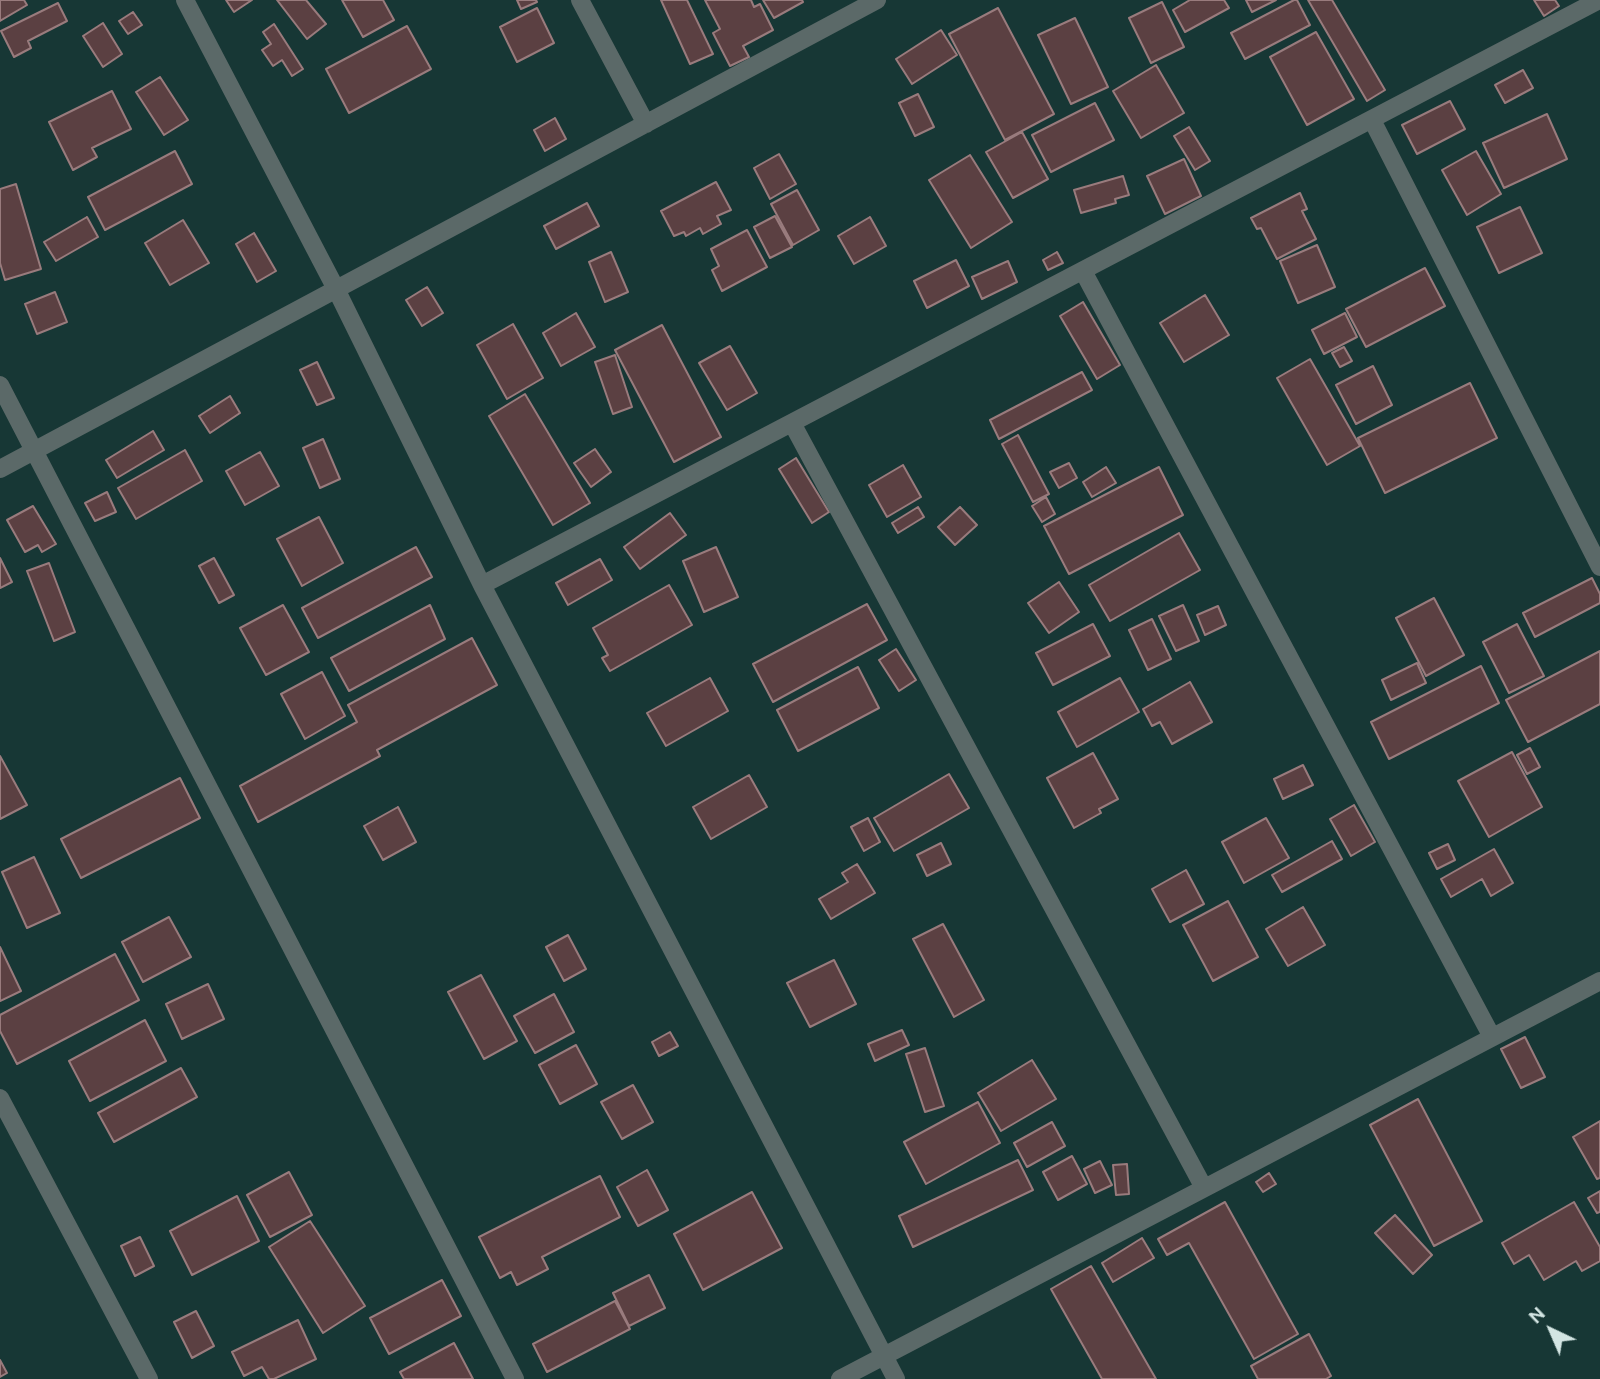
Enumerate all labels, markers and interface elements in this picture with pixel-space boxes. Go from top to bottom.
north arrow [1516,1295,1586,1365]
text: N [1524,1302,1549,1328]

